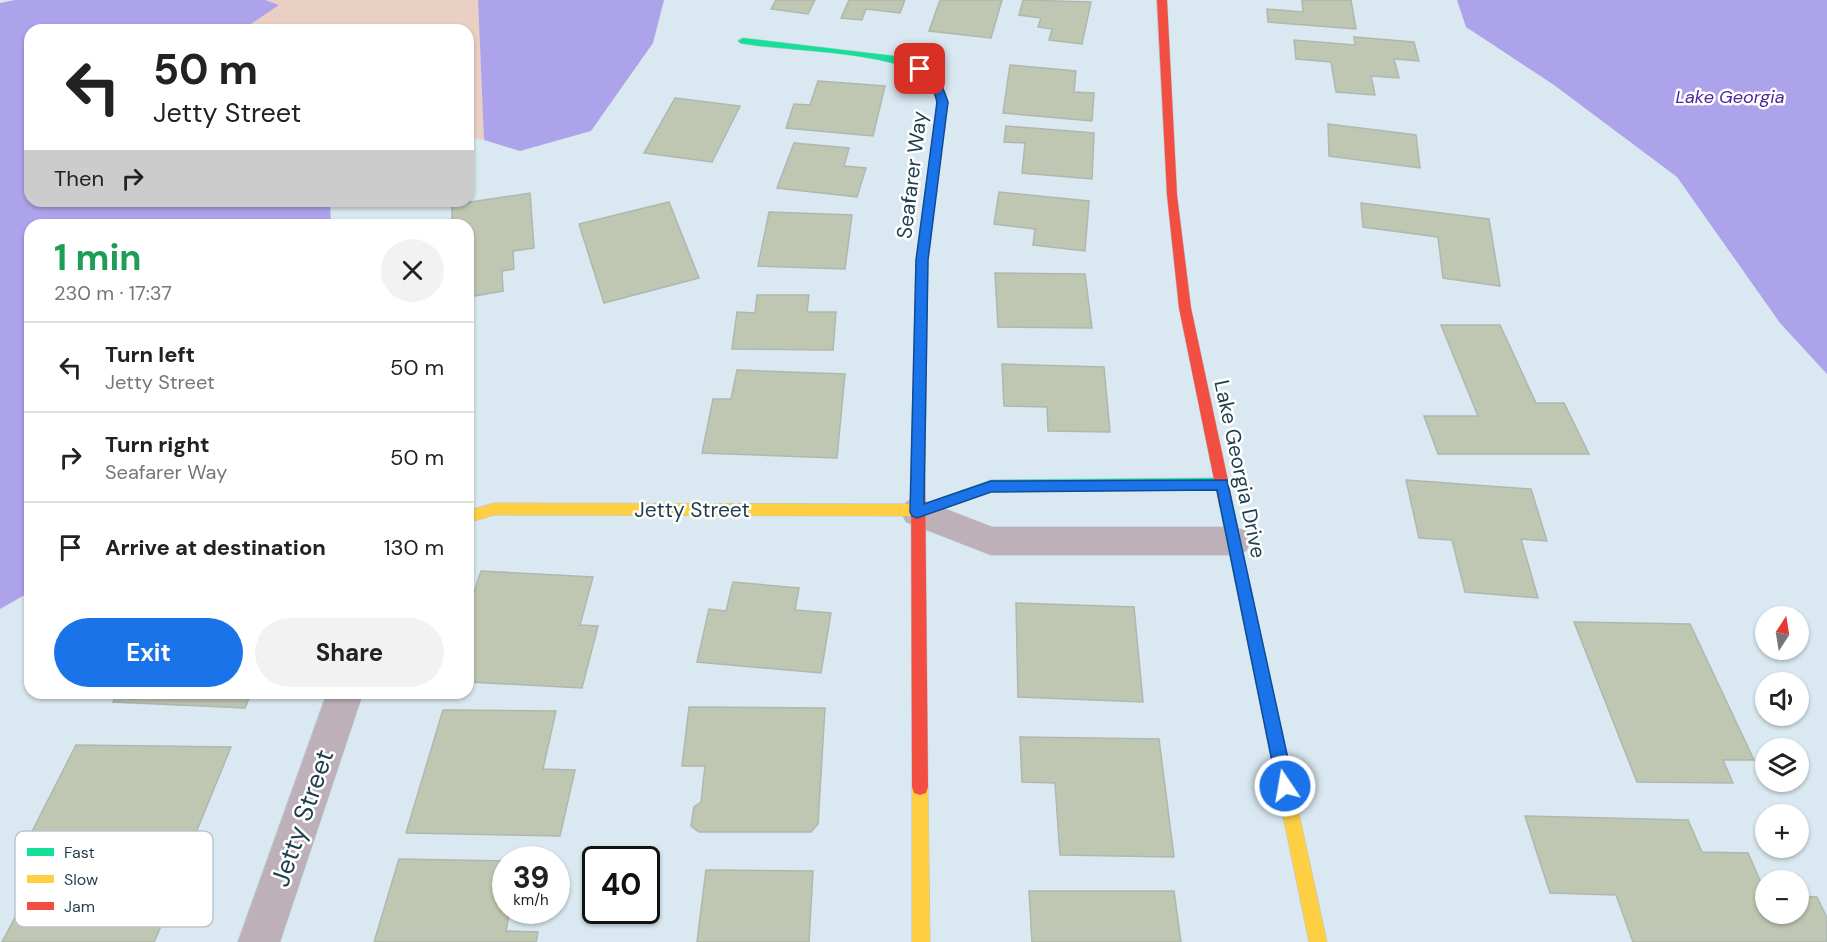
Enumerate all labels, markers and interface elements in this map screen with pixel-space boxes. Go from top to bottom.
text: 50 m [153,42,258,97]
pin [894,43,945,94]
icon: left [54,48,132,126]
icon: arrive [903,52,936,85]
water label: Lake Georgia [1675,85,1785,109]
text: Jetty Street [153,95,301,130]
street label: Seafarer Way [890,109,934,240]
icon: right [116,162,149,195]
text: Then [54,164,104,193]
text: 1 min [54,234,142,281]
button: close [381,239,444,302]
text: 230 m · 17:37 [54,280,172,306]
text: Turn left [105,340,195,369]
icon: left [54,351,87,384]
text: 50 m [390,353,444,382]
text: Jetty Street [105,369,215,395]
street label: Lake Georgia Drive [1207,377,1273,561]
text: Turn right [105,430,210,459]
icon: right [54,441,87,474]
text: 50 m [390,443,444,472]
text: Seafarer Way [105,459,227,485]
street label: Jetty Street [634,496,750,524]
icon: arrive [54,531,87,564]
text: Arrive at destination [105,533,326,562]
text: 130 m [384,533,444,562]
north arrow [1755,606,1809,660]
map controls [1755,606,1809,924]
button: Exit [54,618,243,687]
button: Share [255,618,444,687]
button: sound [1755,672,1809,726]
button: layers [1755,738,1809,792]
street label: Jetty Street [263,745,341,891]
position arrow [1253,754,1317,818]
button: + [1755,804,1809,858]
legend [15,831,213,927]
text: Fast [64,842,95,863]
speed limit sign: 40 [582,846,660,924]
text: 39 [513,858,549,897]
text: Slow [64,869,98,890]
button: − [1755,870,1809,924]
text: km/h [513,890,549,910]
text: Jam [64,896,95,917]

